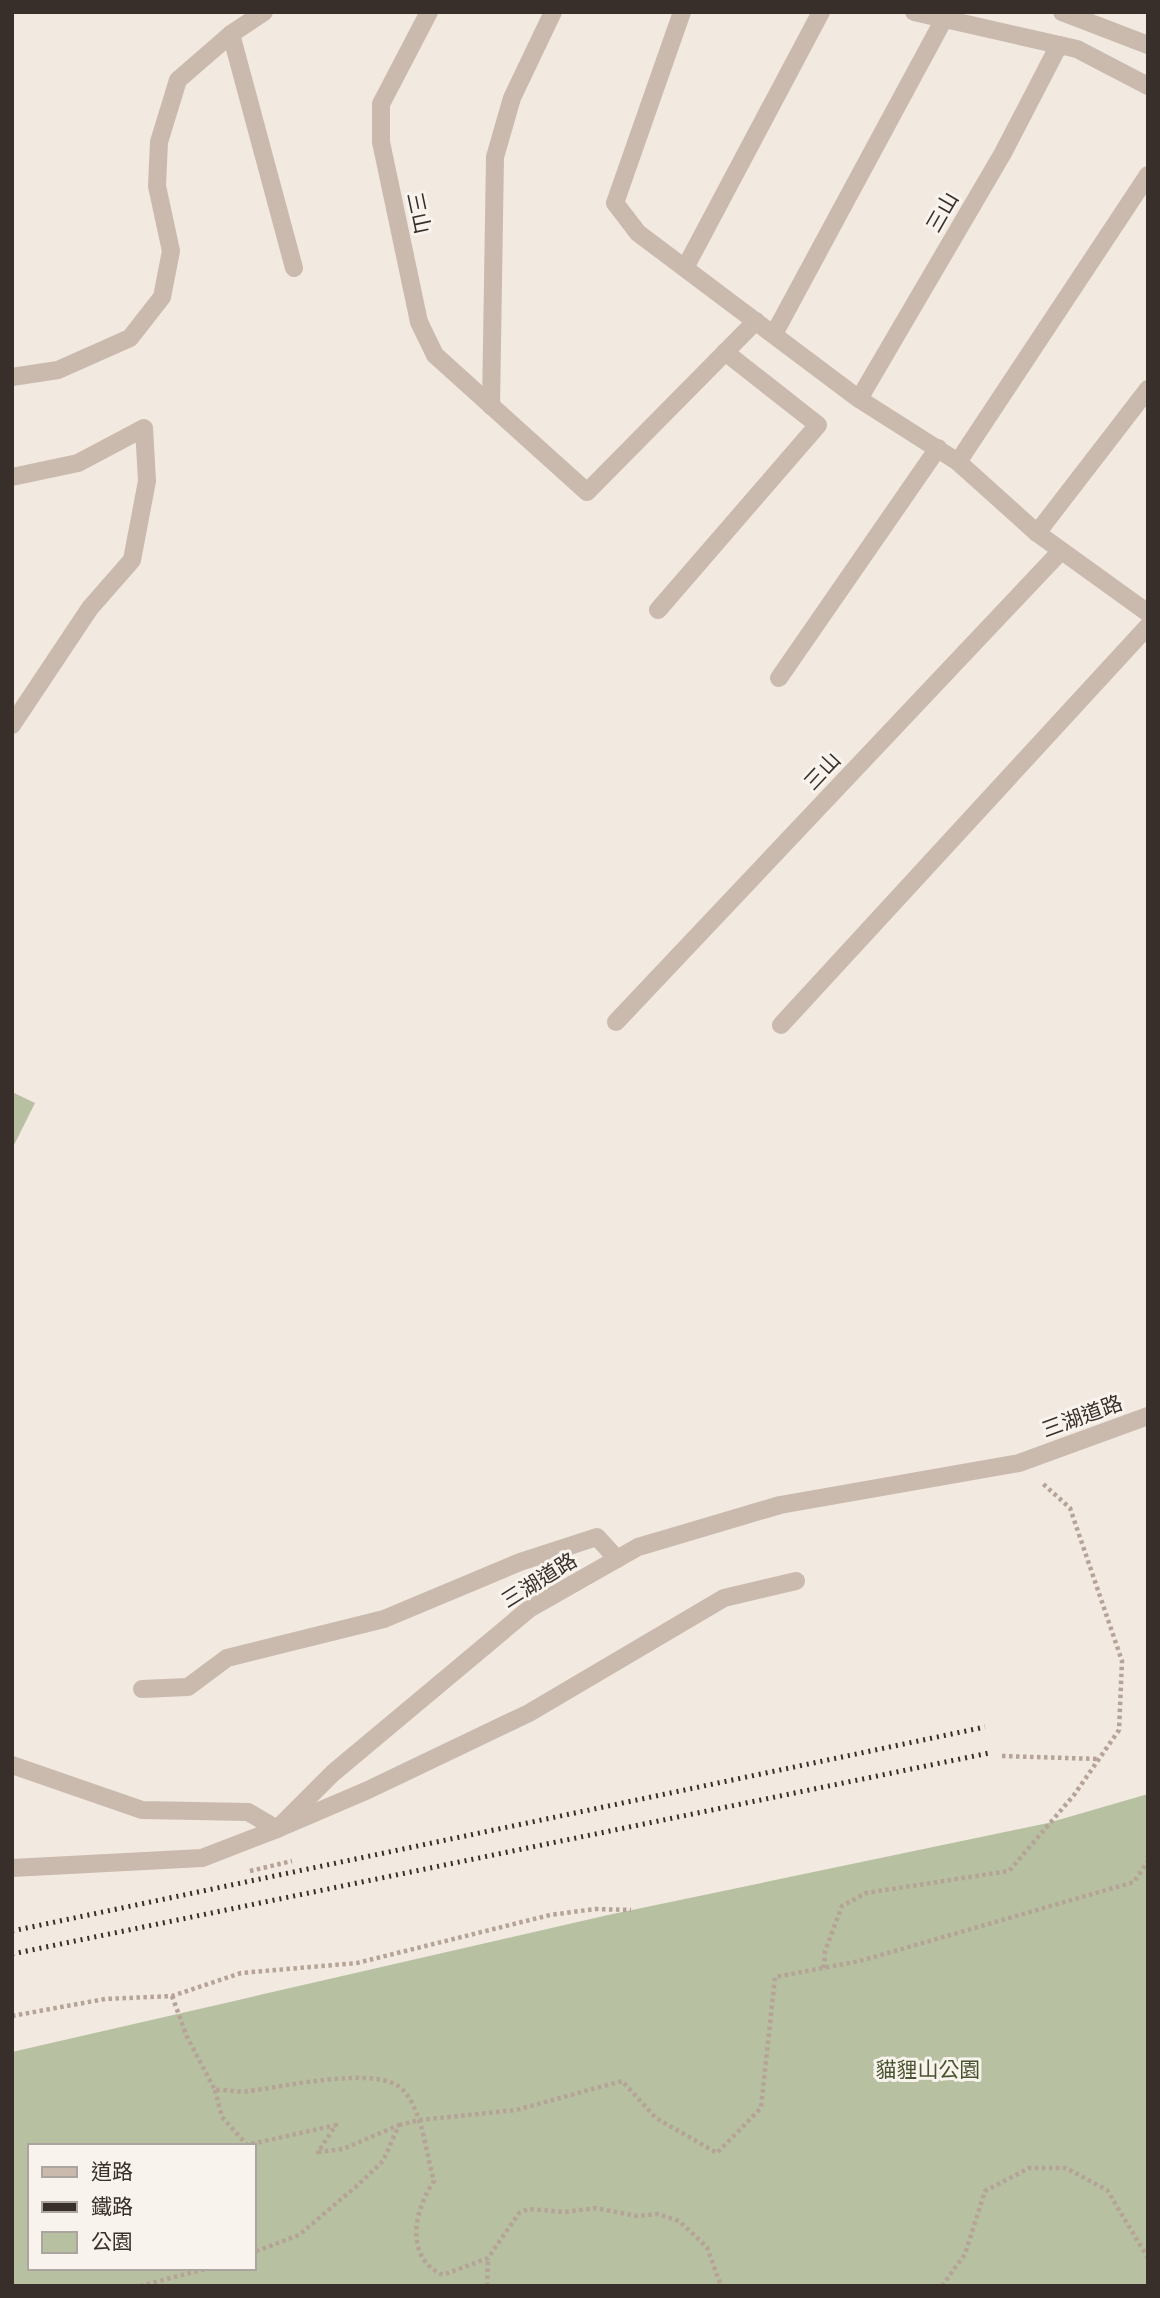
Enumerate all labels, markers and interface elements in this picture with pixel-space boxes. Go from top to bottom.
street label: 三山 [920,187,964,237]
street label: 三山 [401,190,437,236]
street label: 三山 [798,746,846,796]
street label: 三湖道路 [1038,1389,1126,1443]
street label: 三湖道路 [496,1546,582,1614]
park label: 貓貍山公園 [876,2056,981,2083]
legend [28,2144,256,2270]
text: 道路 [91,2158,133,2185]
text: 鐵路 [91,2193,133,2220]
text: 公園 [91,2228,133,2255]

